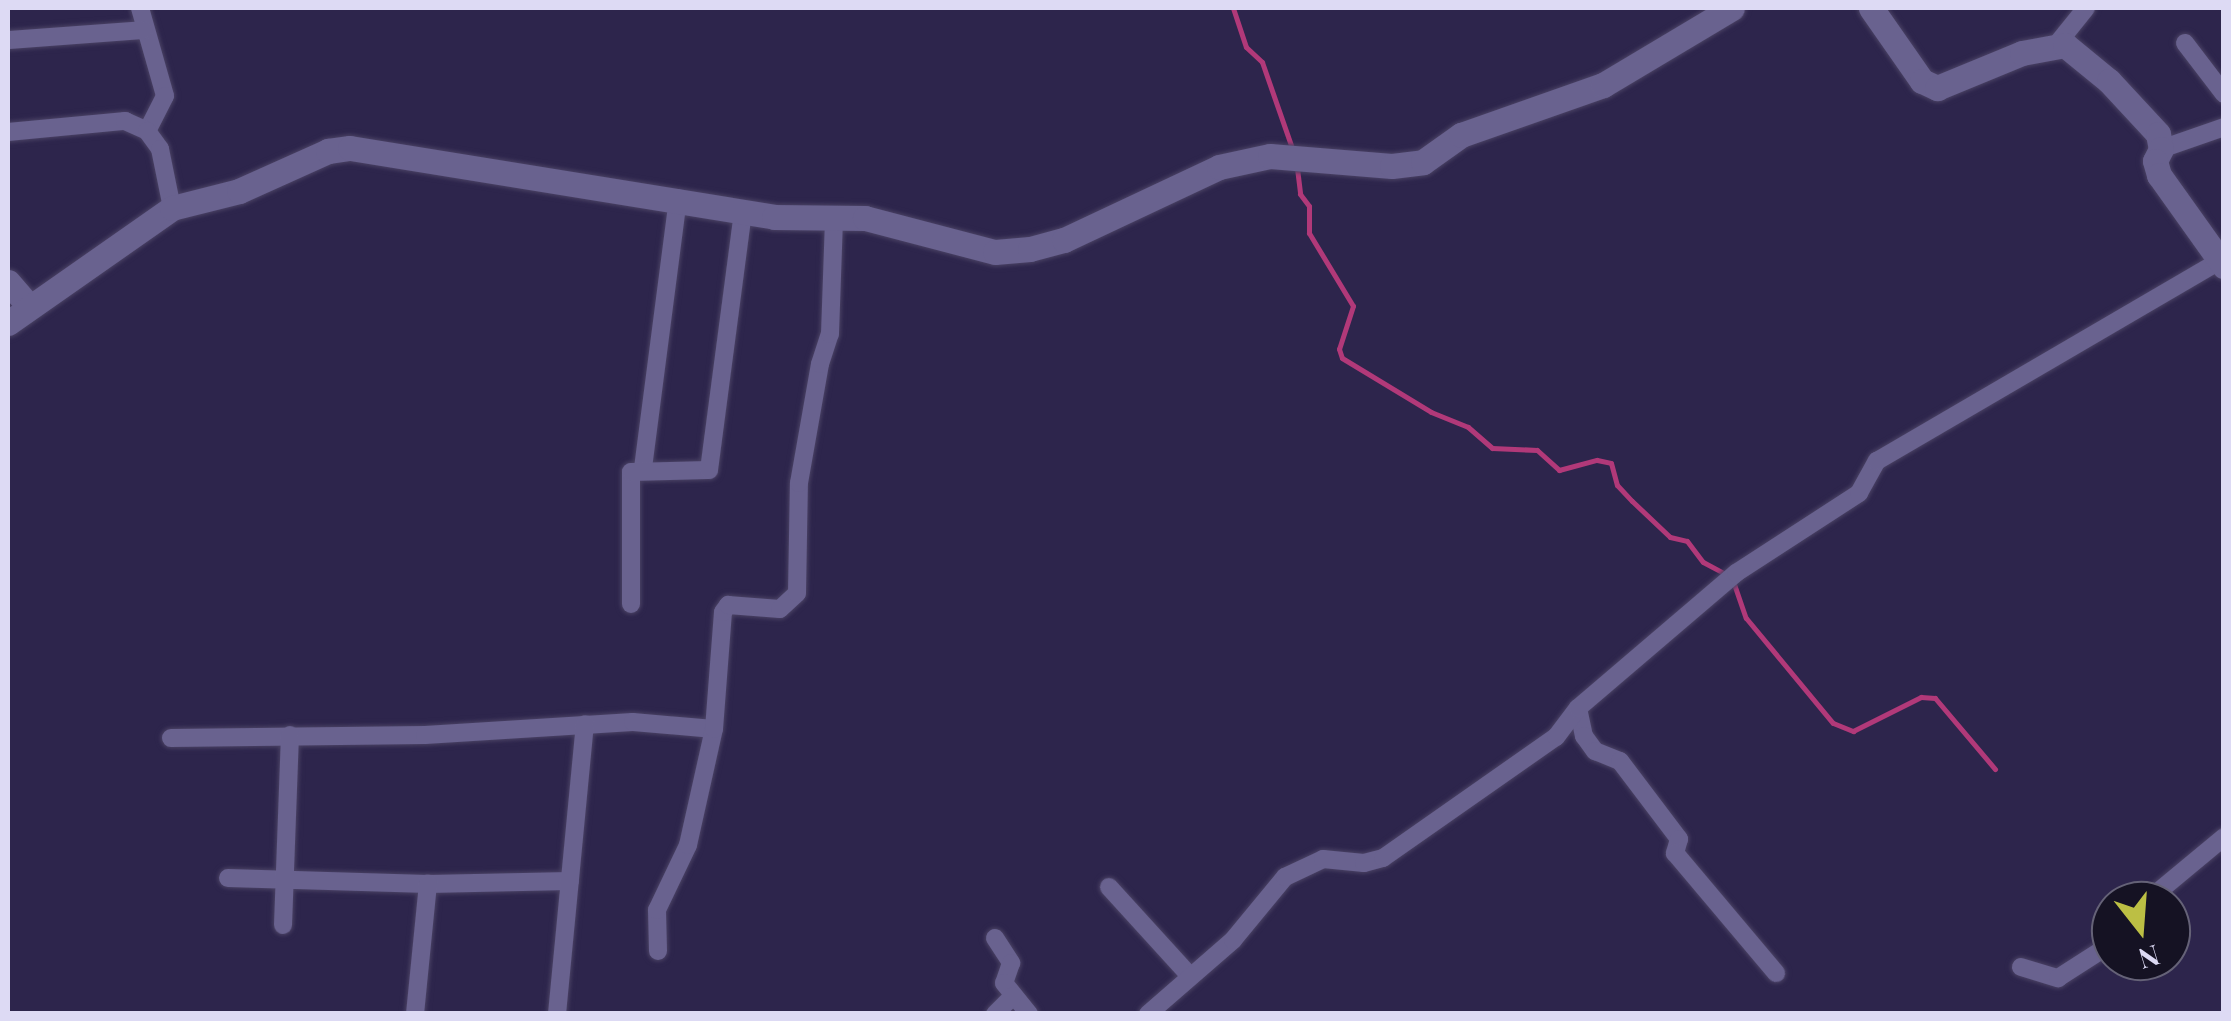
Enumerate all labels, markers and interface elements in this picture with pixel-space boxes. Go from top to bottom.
north arrow [2091,881,2191,981]
text: N [2134,938,2164,979]

